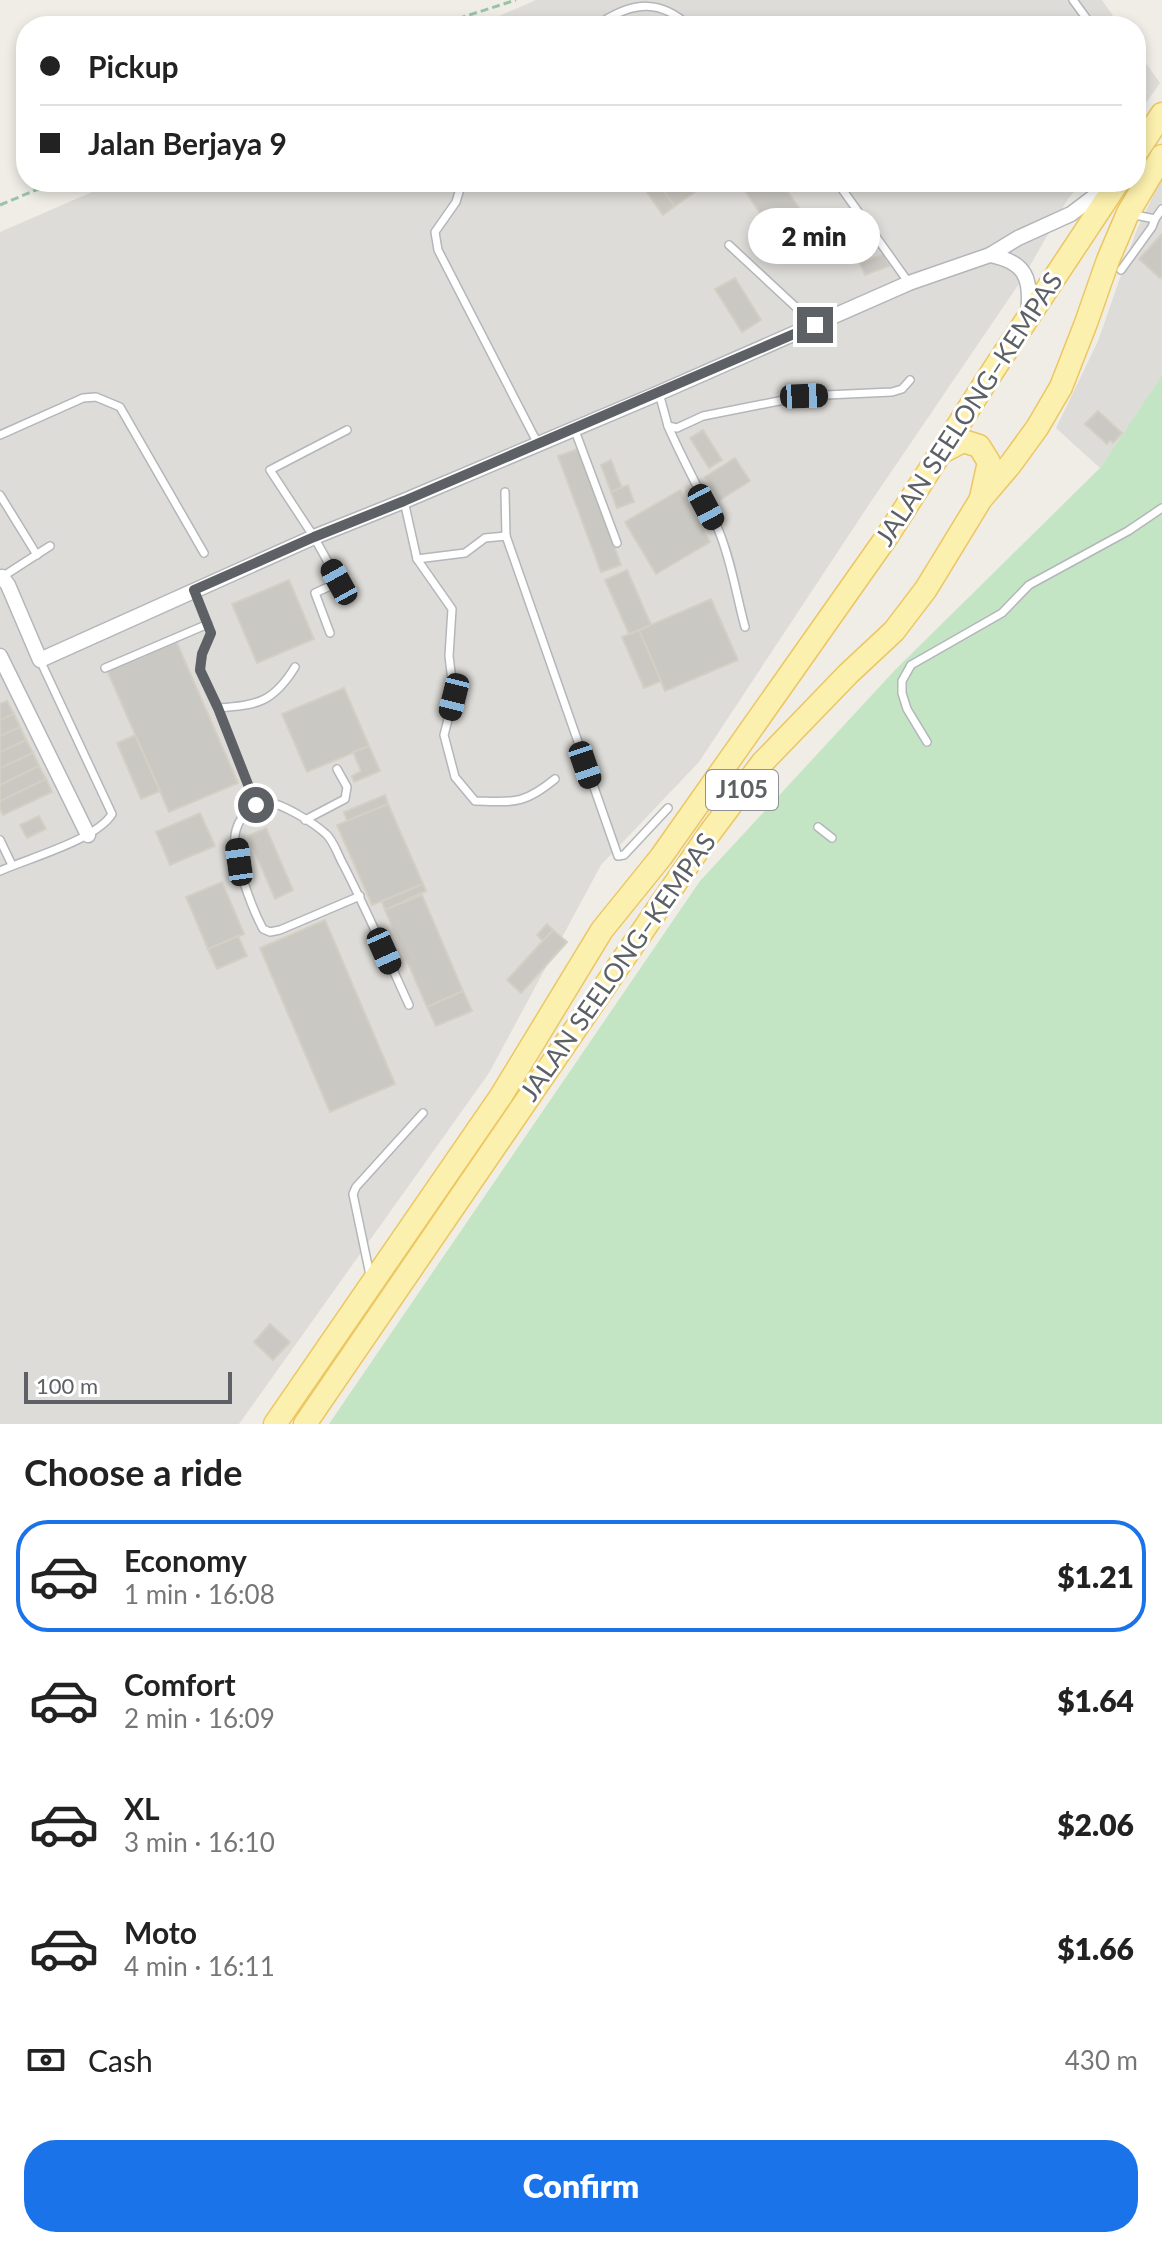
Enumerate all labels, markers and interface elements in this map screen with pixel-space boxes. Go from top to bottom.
text: Pickup [88,48,179,84]
text: Jalan Berjaya 9 [88,125,287,161]
callout: 2 min [749,209,881,265]
text: 2 min [782,220,846,252]
street label: JALAN SEELONG–KEMPAS [868,266,1069,551]
route end [797,307,833,343]
car [780,383,828,409]
car [684,480,728,534]
car [317,555,361,609]
car [437,671,471,723]
car [566,738,604,792]
road number: J105 [706,770,778,810]
route start [238,787,274,823]
street label: JALAN SEELONG–KEMPAS [512,826,722,1106]
car [224,837,254,887]
car [363,924,405,978]
scale bar [24,1368,232,1404]
text: 100 m [36,1372,98,1399]
text: Choose a ride [24,1450,243,1494]
icon: car [28,1540,100,1612]
text: Economy [124,1542,247,1578]
text: $1.21 [1057,1558,1134,1594]
text: 1 min · 16:08 [124,1578,275,1610]
icon: car [28,1664,100,1736]
text: Comfort [124,1666,236,1702]
text: $1.64 [1057,1682,1134,1718]
text: 2 min · 16:09 [124,1702,275,1734]
icon: car [28,1788,100,1860]
text: XL [124,1790,160,1826]
text: $2.06 [1057,1806,1134,1842]
text: 3 min · 16:10 [124,1826,275,1858]
icon: car [28,1912,100,1984]
text: Moto [124,1914,197,1950]
text: $1.66 [1057,1930,1134,1966]
text: 4 min · 16:11 [124,1950,275,1982]
icon: cash [24,2038,68,2082]
text: Cash [88,2042,153,2078]
text: 430 m [1065,2044,1138,2076]
button: Confirm [24,2140,1138,2232]

